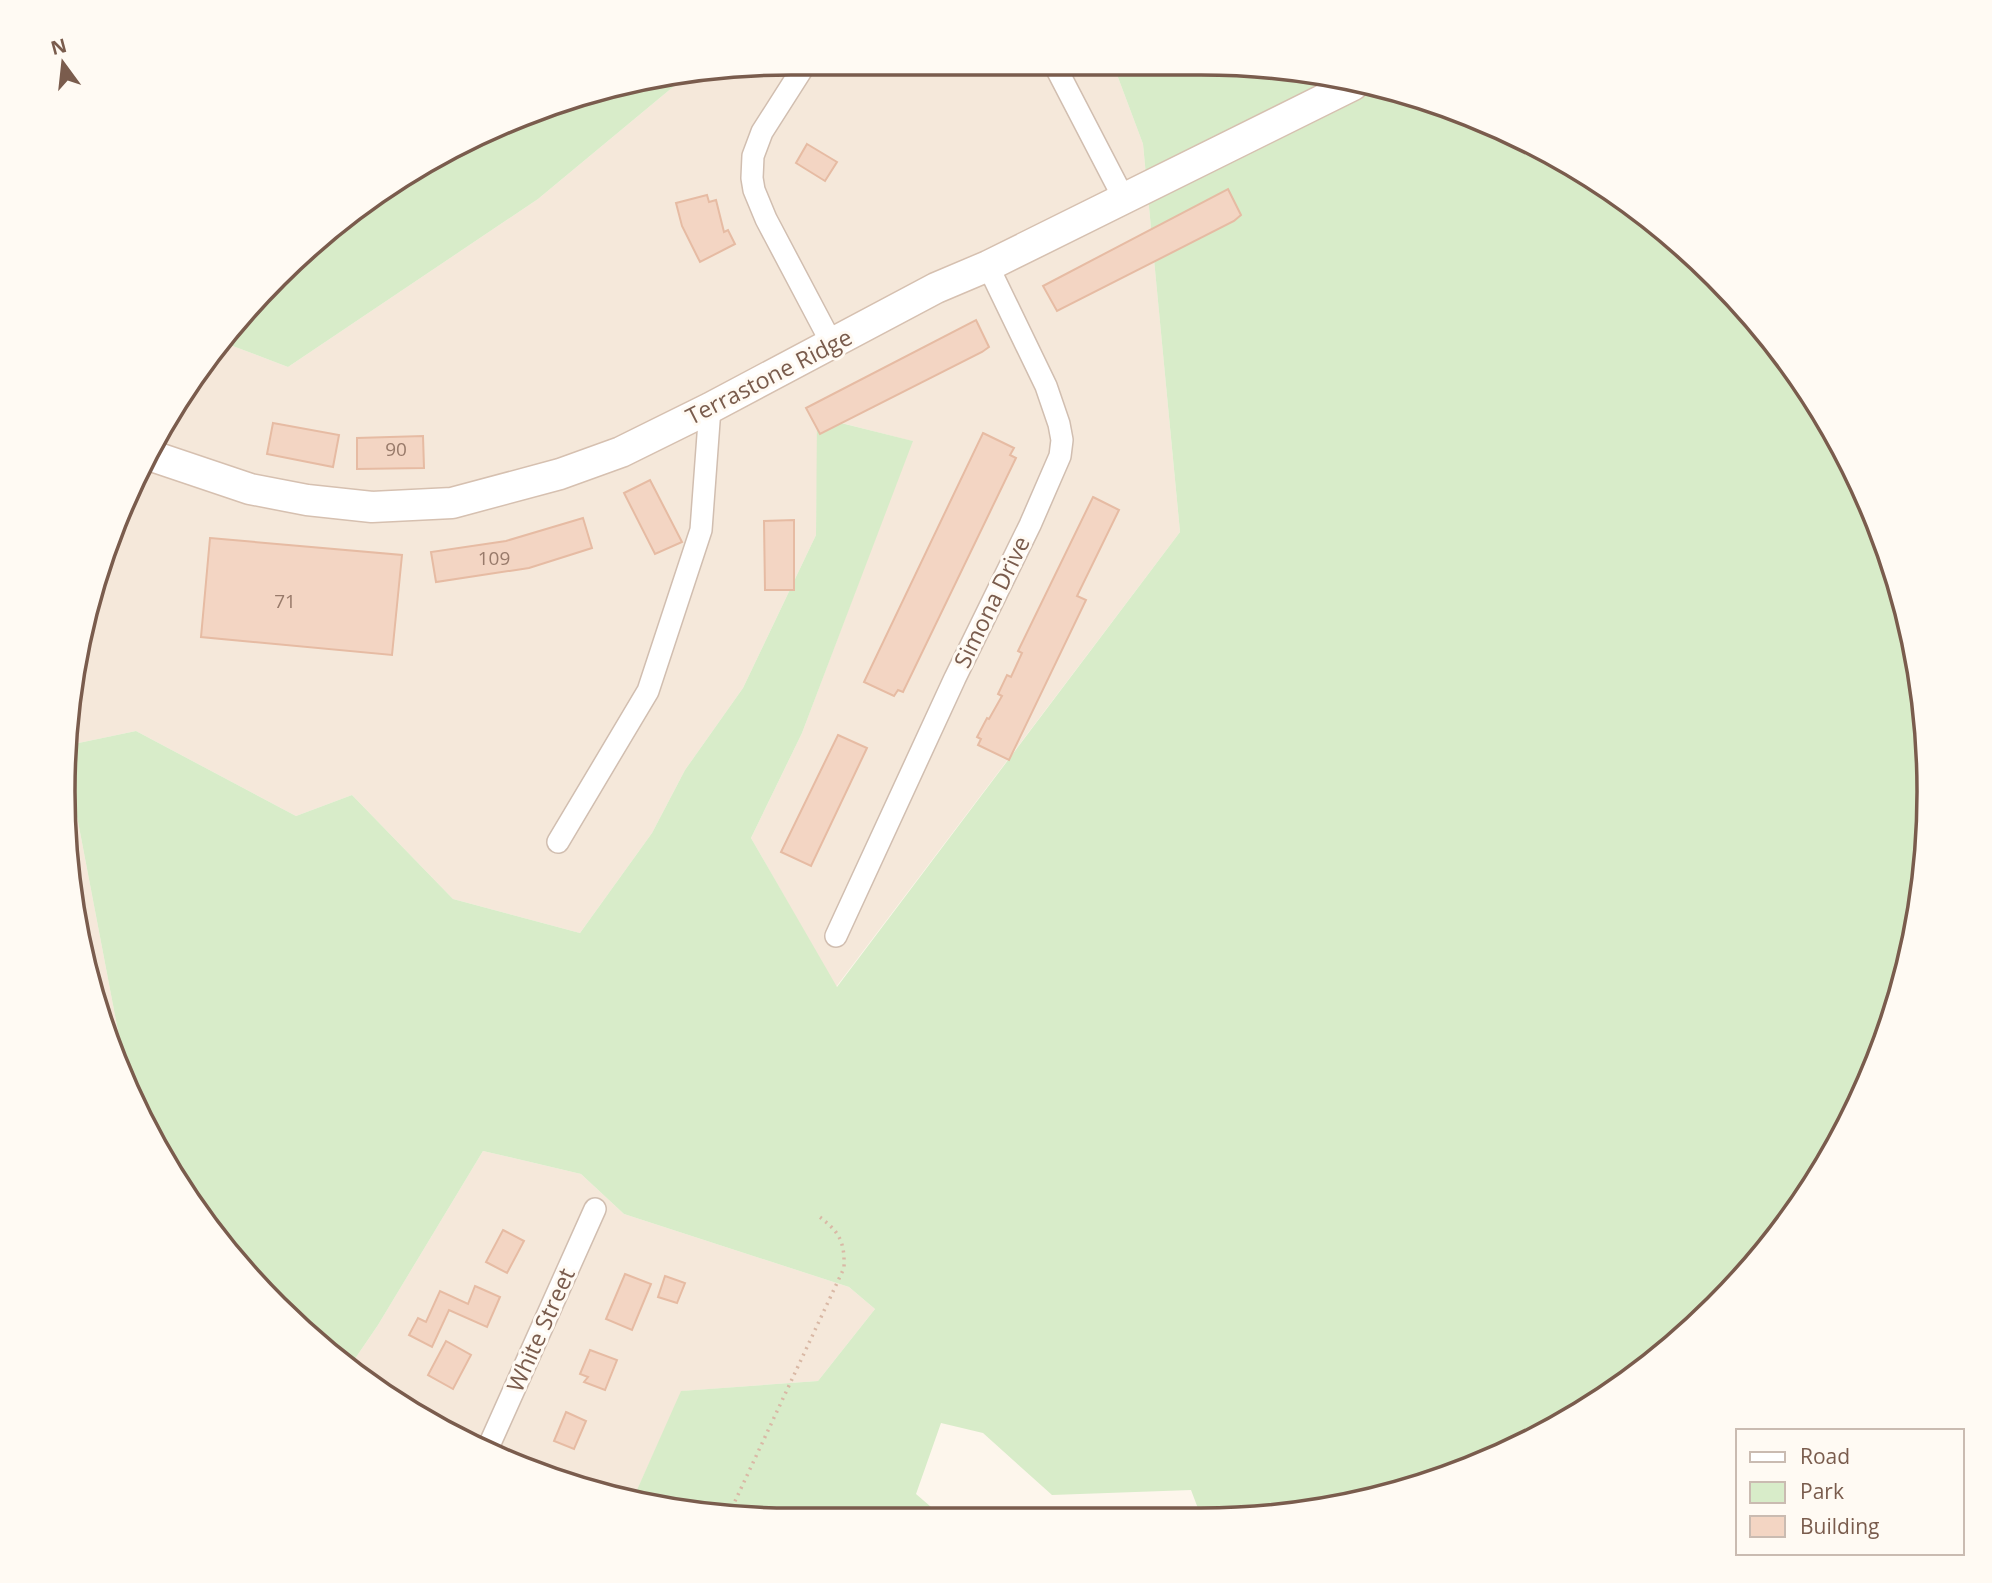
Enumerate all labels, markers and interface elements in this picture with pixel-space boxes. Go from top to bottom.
north arrow [28,28,98,98]
text: N [48,32,69,61]
street label: Terrastone Ridge [680,320,857,432]
house number: 90 [385,436,407,462]
street label: Simona Drive [945,530,1037,673]
house number: 109 [478,545,510,571]
house number: 71 [274,588,296,614]
street label: White Street [499,1263,582,1397]
legend [1736,1429,1964,1555]
text: Road [1800,1442,1850,1470]
text: Park [1800,1477,1844,1505]
text: Building [1800,1512,1879,1540]

